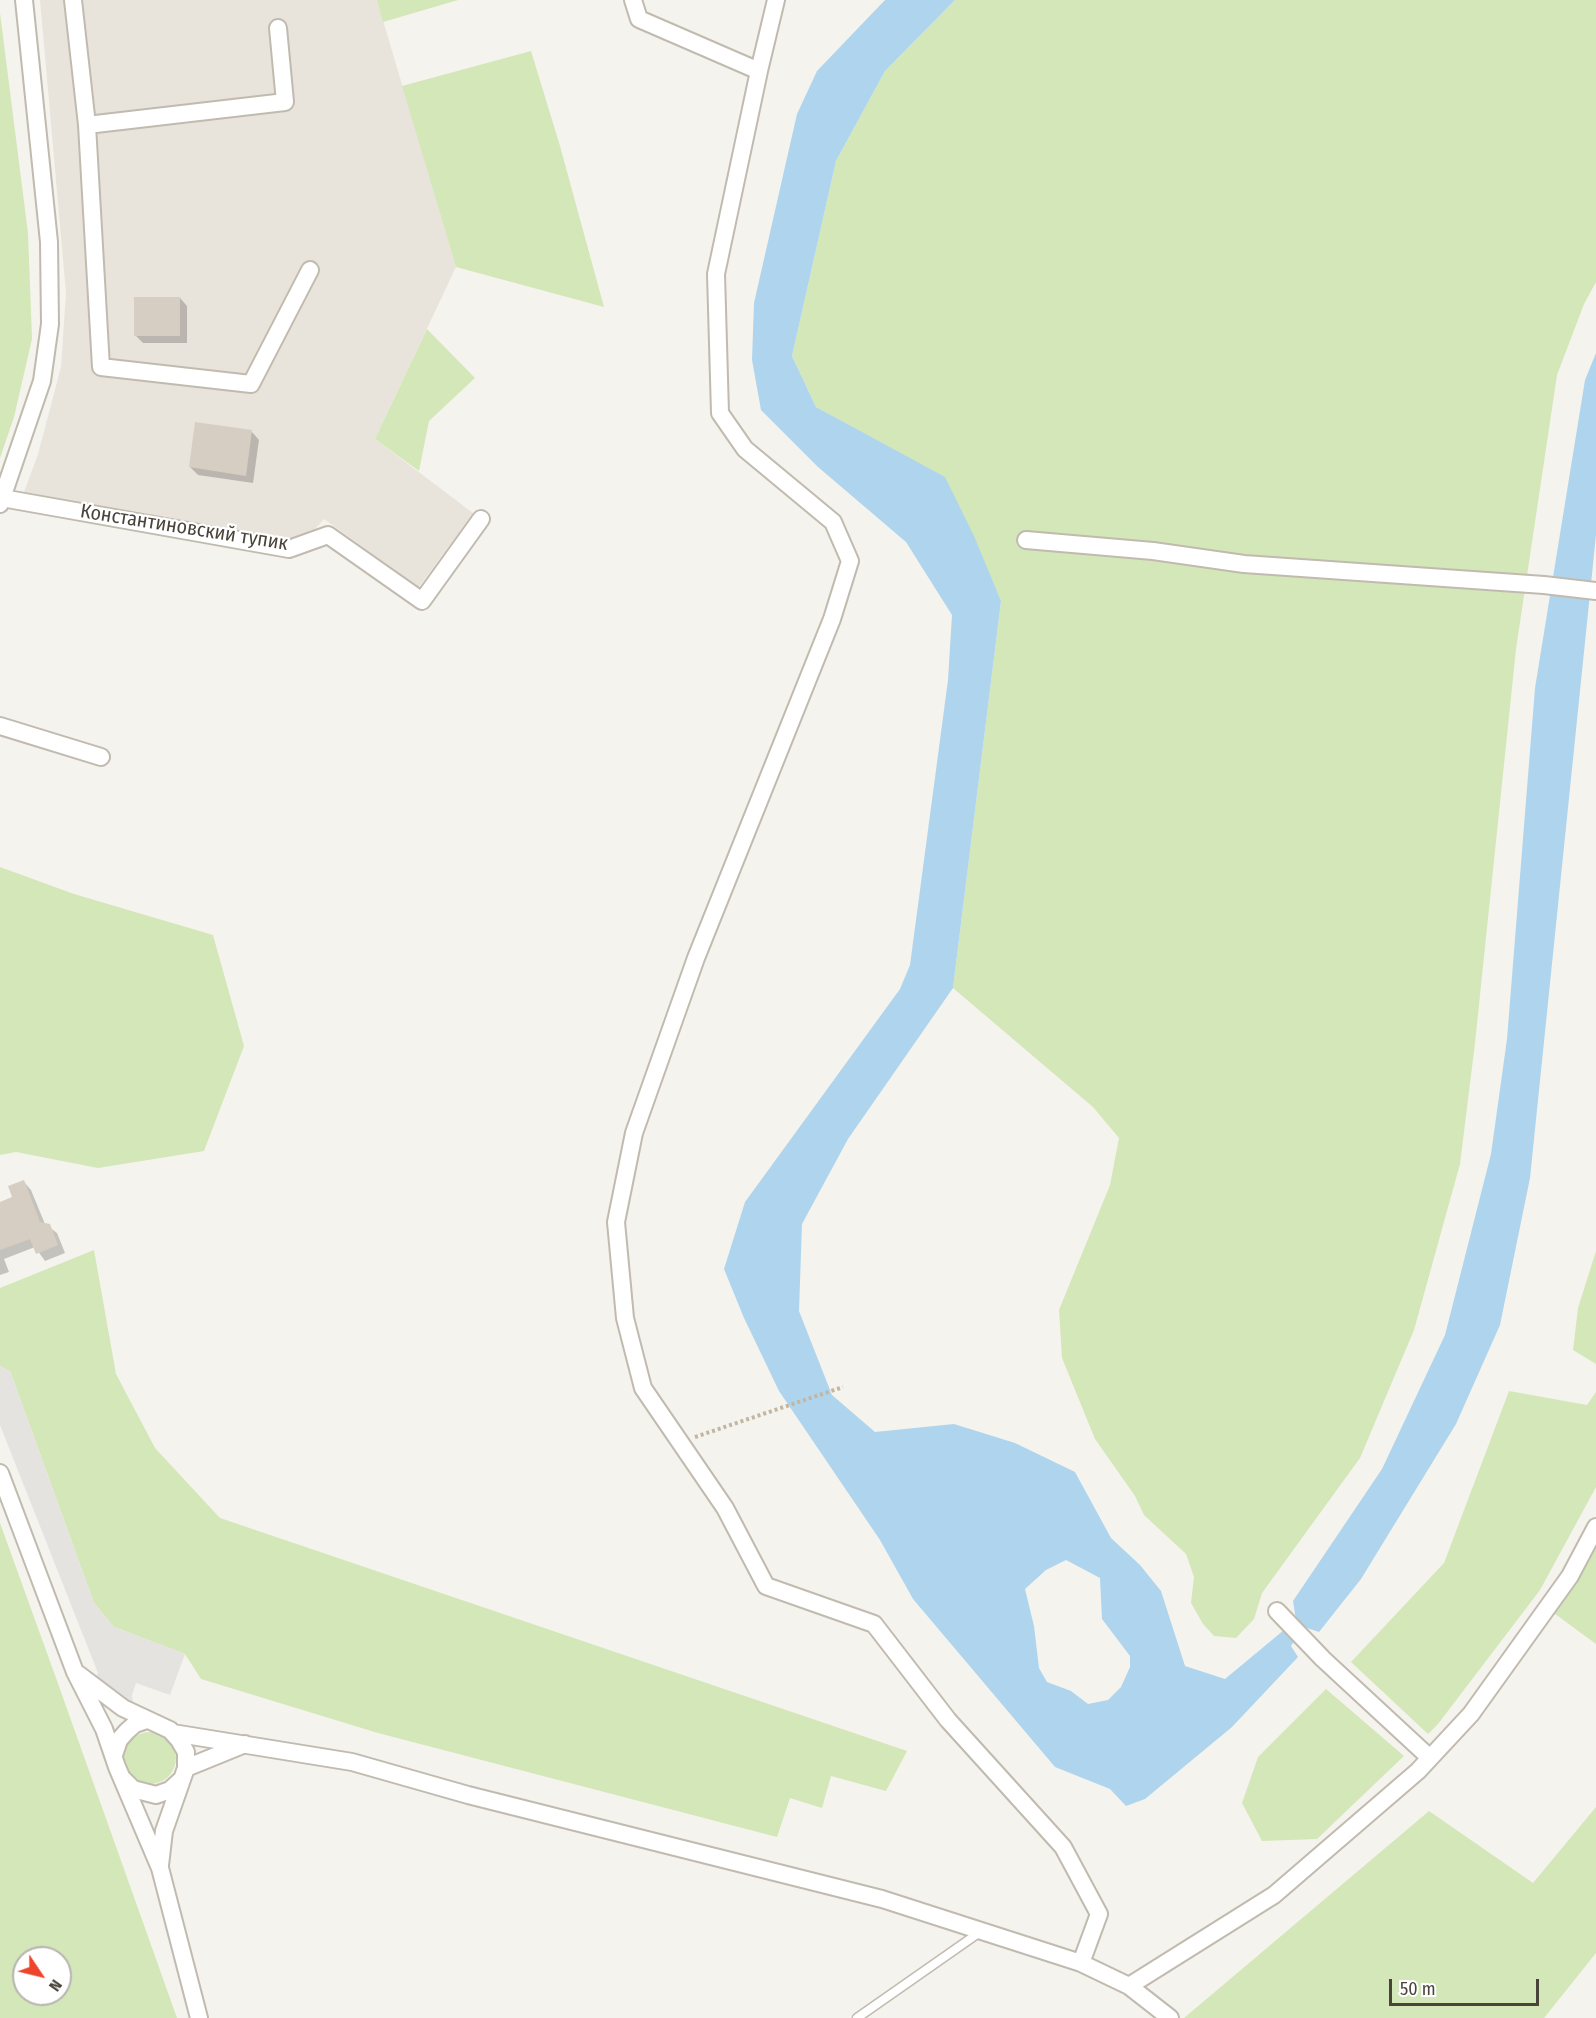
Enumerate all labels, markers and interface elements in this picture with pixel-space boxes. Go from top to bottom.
street label: Константиновский тупик [78,500,290,556]
north arrow [12,1946,72,2006]
scale bar [1392,1967,1542,2005]
text: N [45,1976,66,1995]
text: 50 m [1400,1978,1436,2000]

